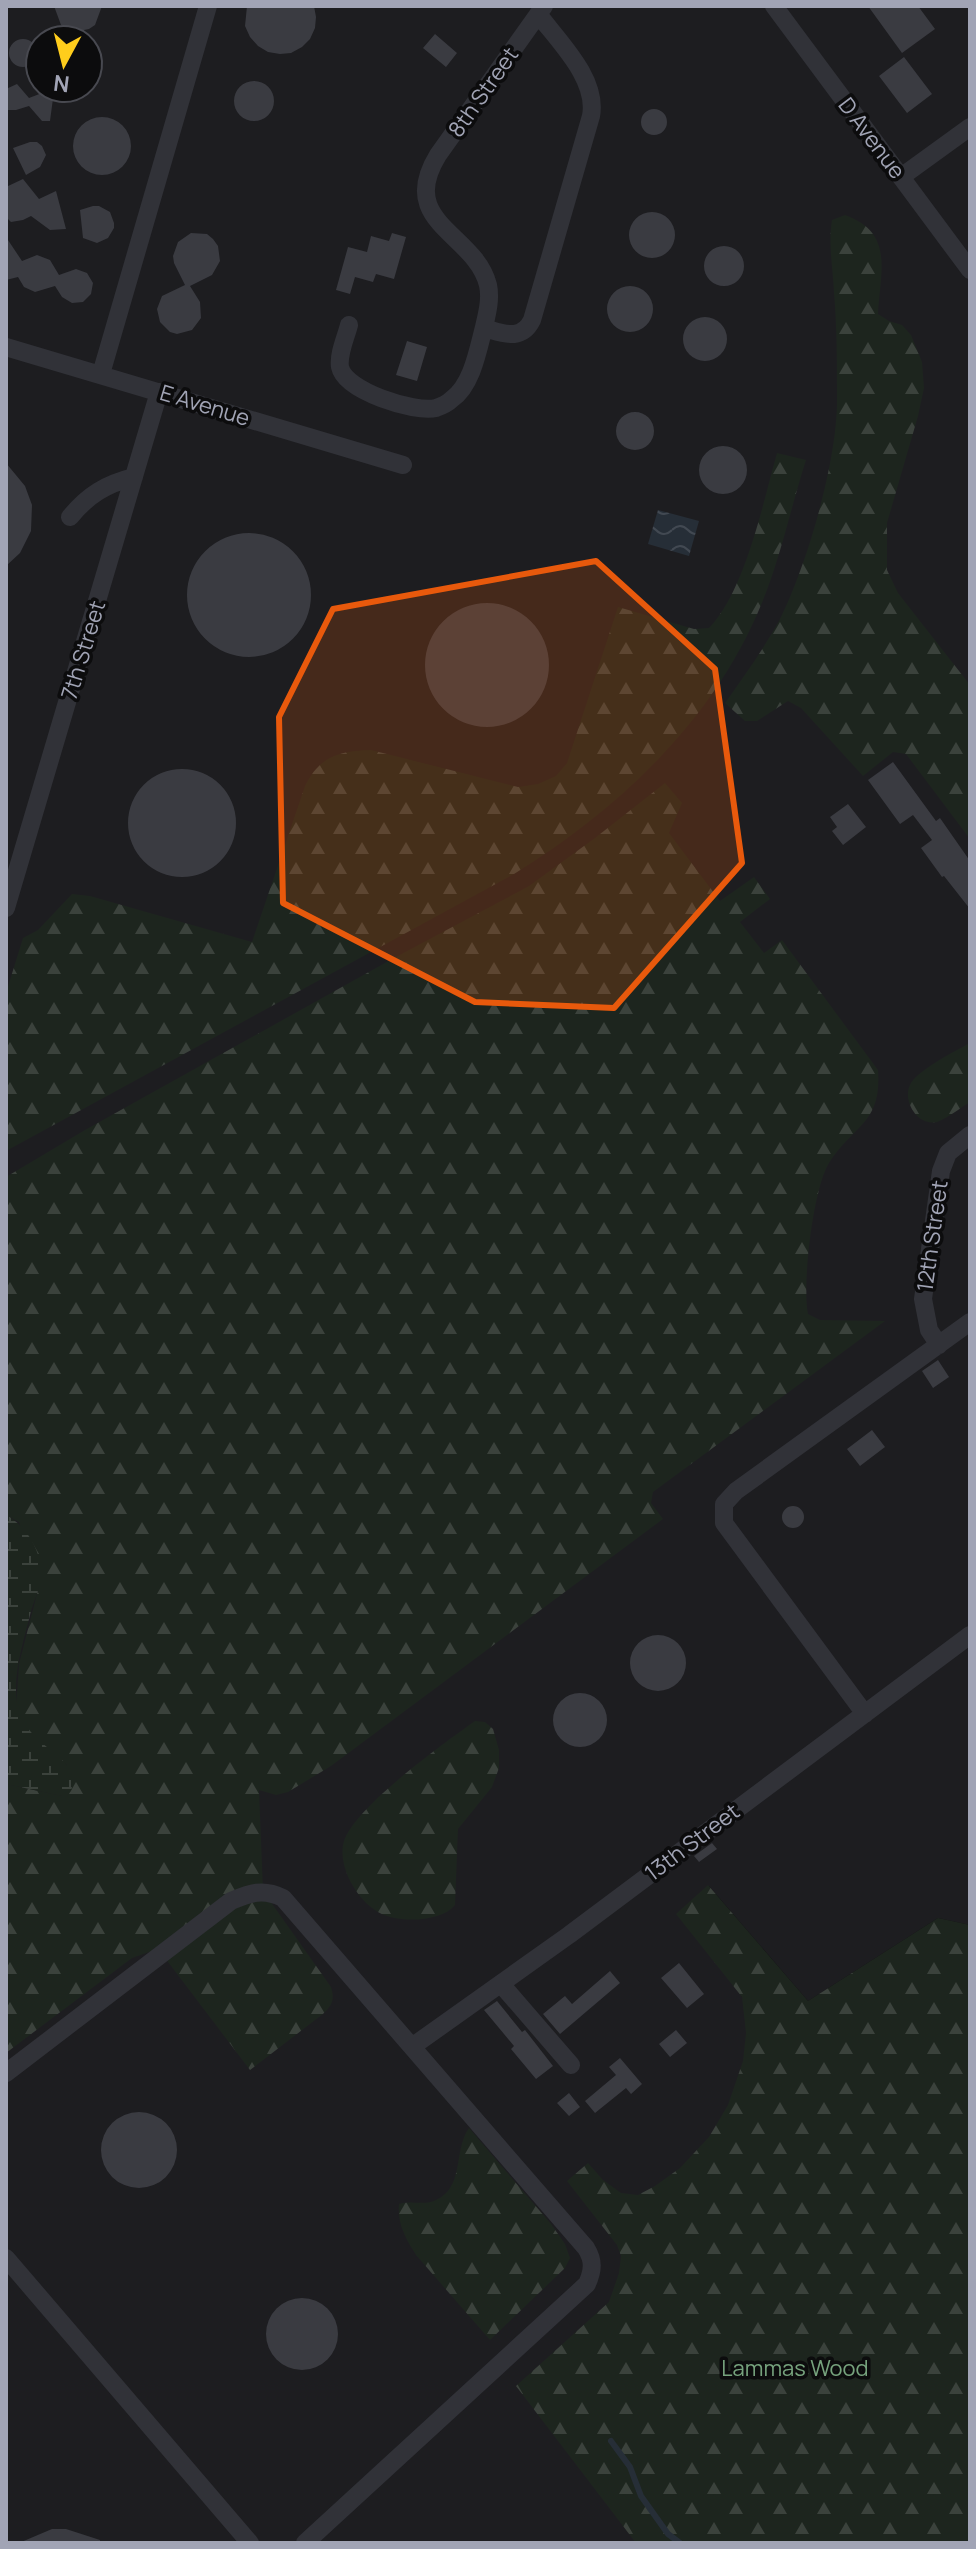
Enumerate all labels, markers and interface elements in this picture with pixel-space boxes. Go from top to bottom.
north arrow [24,24,104,104]
street label: 8th Street [441,41,525,143]
text: N [52,68,71,100]
street label: D Avenue [832,91,912,185]
street label: E Avenue [156,377,254,433]
street label: 7th Street [54,597,112,703]
street label: 12th Street [909,1178,955,1294]
street label: 13th Street [638,1796,746,1888]
park label: Lammas Wood [721,2353,869,2383]

